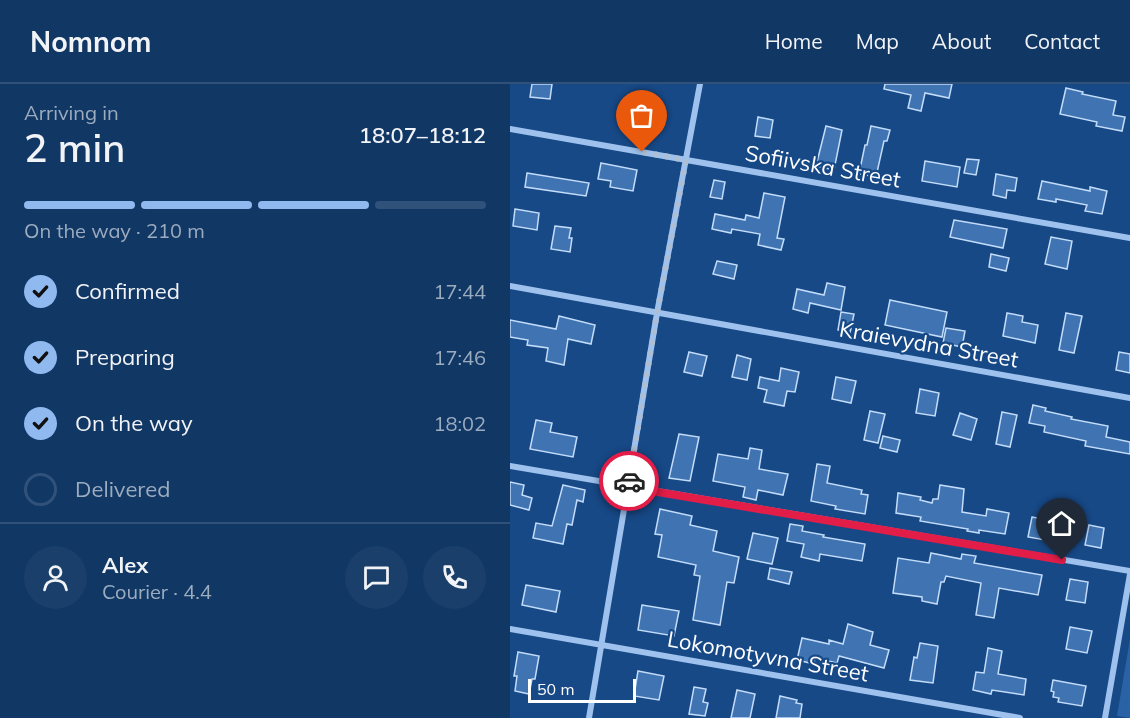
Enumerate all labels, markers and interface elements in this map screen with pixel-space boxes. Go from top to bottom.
text: Nomnom [30,24,152,59]
text: Home [765,28,823,54]
text: Map [856,28,899,54]
text: About [932,28,991,54]
text: Contact [1024,28,1100,54]
pin [616,90,667,152]
icon: bag [625,99,658,132]
text: Arriving in [24,100,119,125]
text: 18:07–18:12 [359,121,486,149]
text: 2 min [24,123,125,172]
street label: Sofiivska Street [743,139,903,194]
text: On the way · 210 m [24,218,205,243]
icon: check [24,275,57,308]
text: Confirmed [75,277,180,305]
text: 17:44 [433,279,486,304]
street label: Kraievydna Street [837,314,1021,374]
icon: check [24,341,57,374]
text: Preparing [75,343,175,371]
text: 17:46 [433,345,486,370]
icon: check [24,407,57,440]
text: On the way [75,409,193,437]
text: 18:02 [433,411,486,436]
courier [599,451,659,511]
icon: car [613,465,646,498]
text: Delivered [75,475,170,503]
pin [1036,498,1087,560]
icon: home [1045,507,1078,540]
button: person [24,546,87,609]
button: chat [345,546,408,609]
button: phone [423,546,486,609]
text: Alex [102,551,148,579]
text: Courier · 4.4 [102,579,212,604]
street label: Lokomotyvna Street [665,625,871,688]
scale bar [528,676,636,704]
text: 50 m [537,679,574,699]

